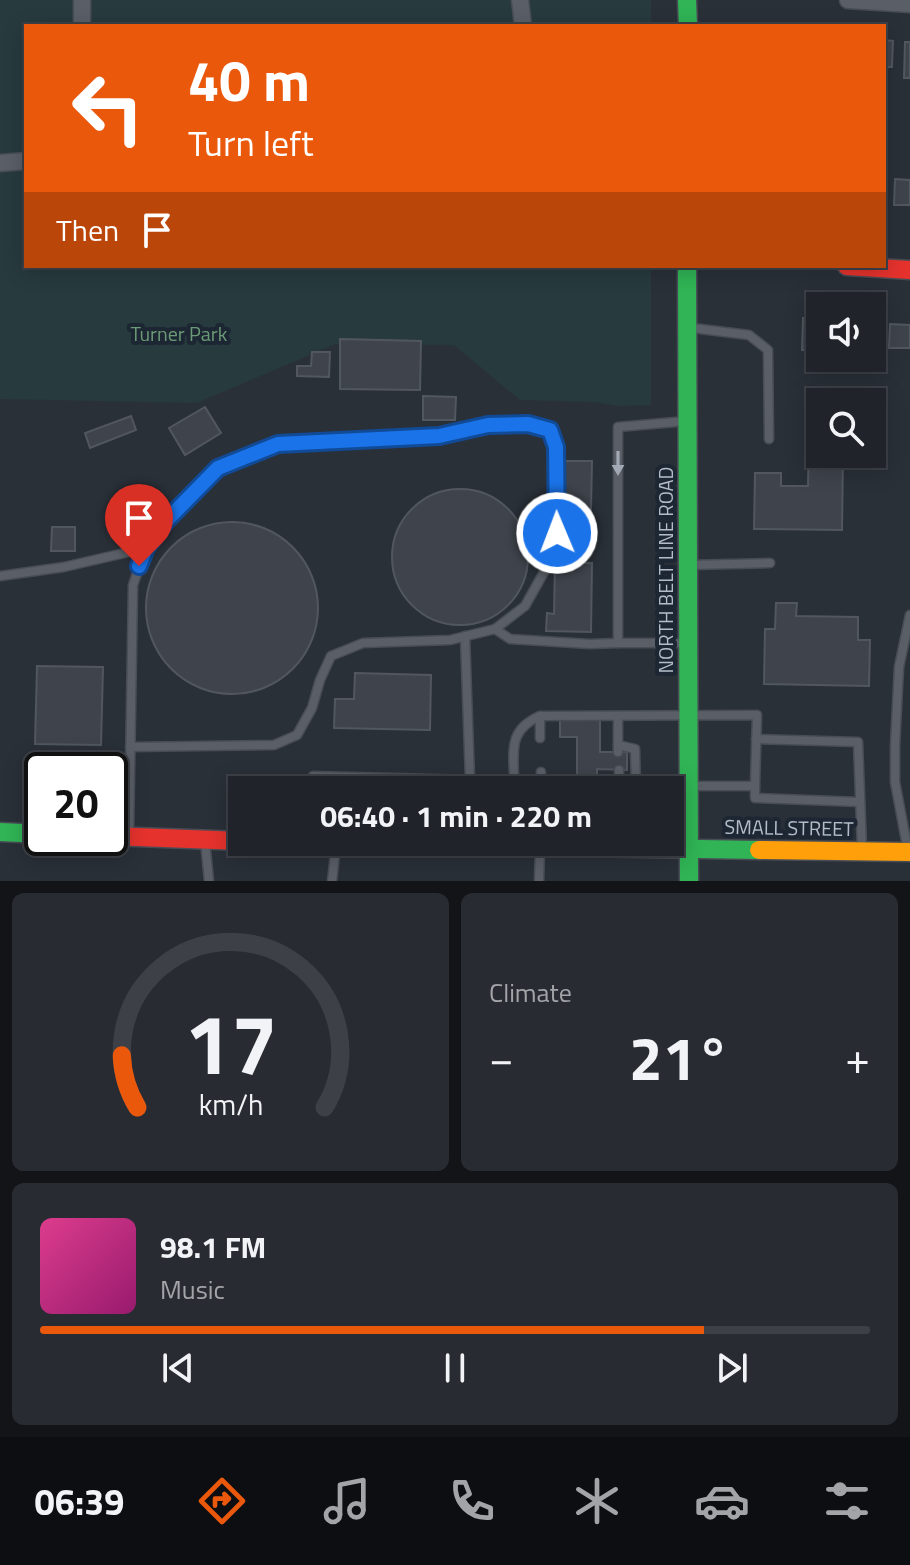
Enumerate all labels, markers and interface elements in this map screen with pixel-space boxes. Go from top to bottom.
text: 40 m [188,38,310,123]
icon: left [56,56,160,160]
text: Turn left [188,115,314,170]
text: Then [56,207,119,253]
icon: arrive [135,208,179,252]
map controls [806,292,886,468]
button: sound [806,292,886,372]
park label: Turner Park [131,318,228,349]
button: search [806,388,886,468]
one-way arrow [612,451,624,476]
street label: NORTH BELT LINE ROAD [650,467,681,673]
pin [105,484,173,566]
position arrow [515,491,599,575]
icon: arrive [117,496,161,540]
speed limit sign: 20 [24,752,128,856]
text: 06:40 · 1 min · 220 m [320,793,592,839]
street label: SMALL STREET [724,811,854,844]
text: Climate [489,973,572,1012]
text: 17 [184,980,277,1106]
text: 21° [629,1012,730,1103]
text: − [489,1024,514,1091]
text: + [845,1024,870,1091]
text: km/h [198,1083,263,1126]
text: 98.1 FM [160,1224,266,1270]
text: Music [160,1270,225,1309]
icon: previous [156,1346,200,1390]
icon: pause [433,1346,477,1390]
icon: next [710,1346,754,1390]
icon: directions [194,1473,250,1529]
icon: music [319,1473,375,1529]
icon: phone [444,1473,500,1529]
icon: climate [569,1473,625,1529]
icon: car [694,1473,750,1529]
icon: filters [819,1473,875,1529]
text: 06:39 [35,1474,124,1529]

